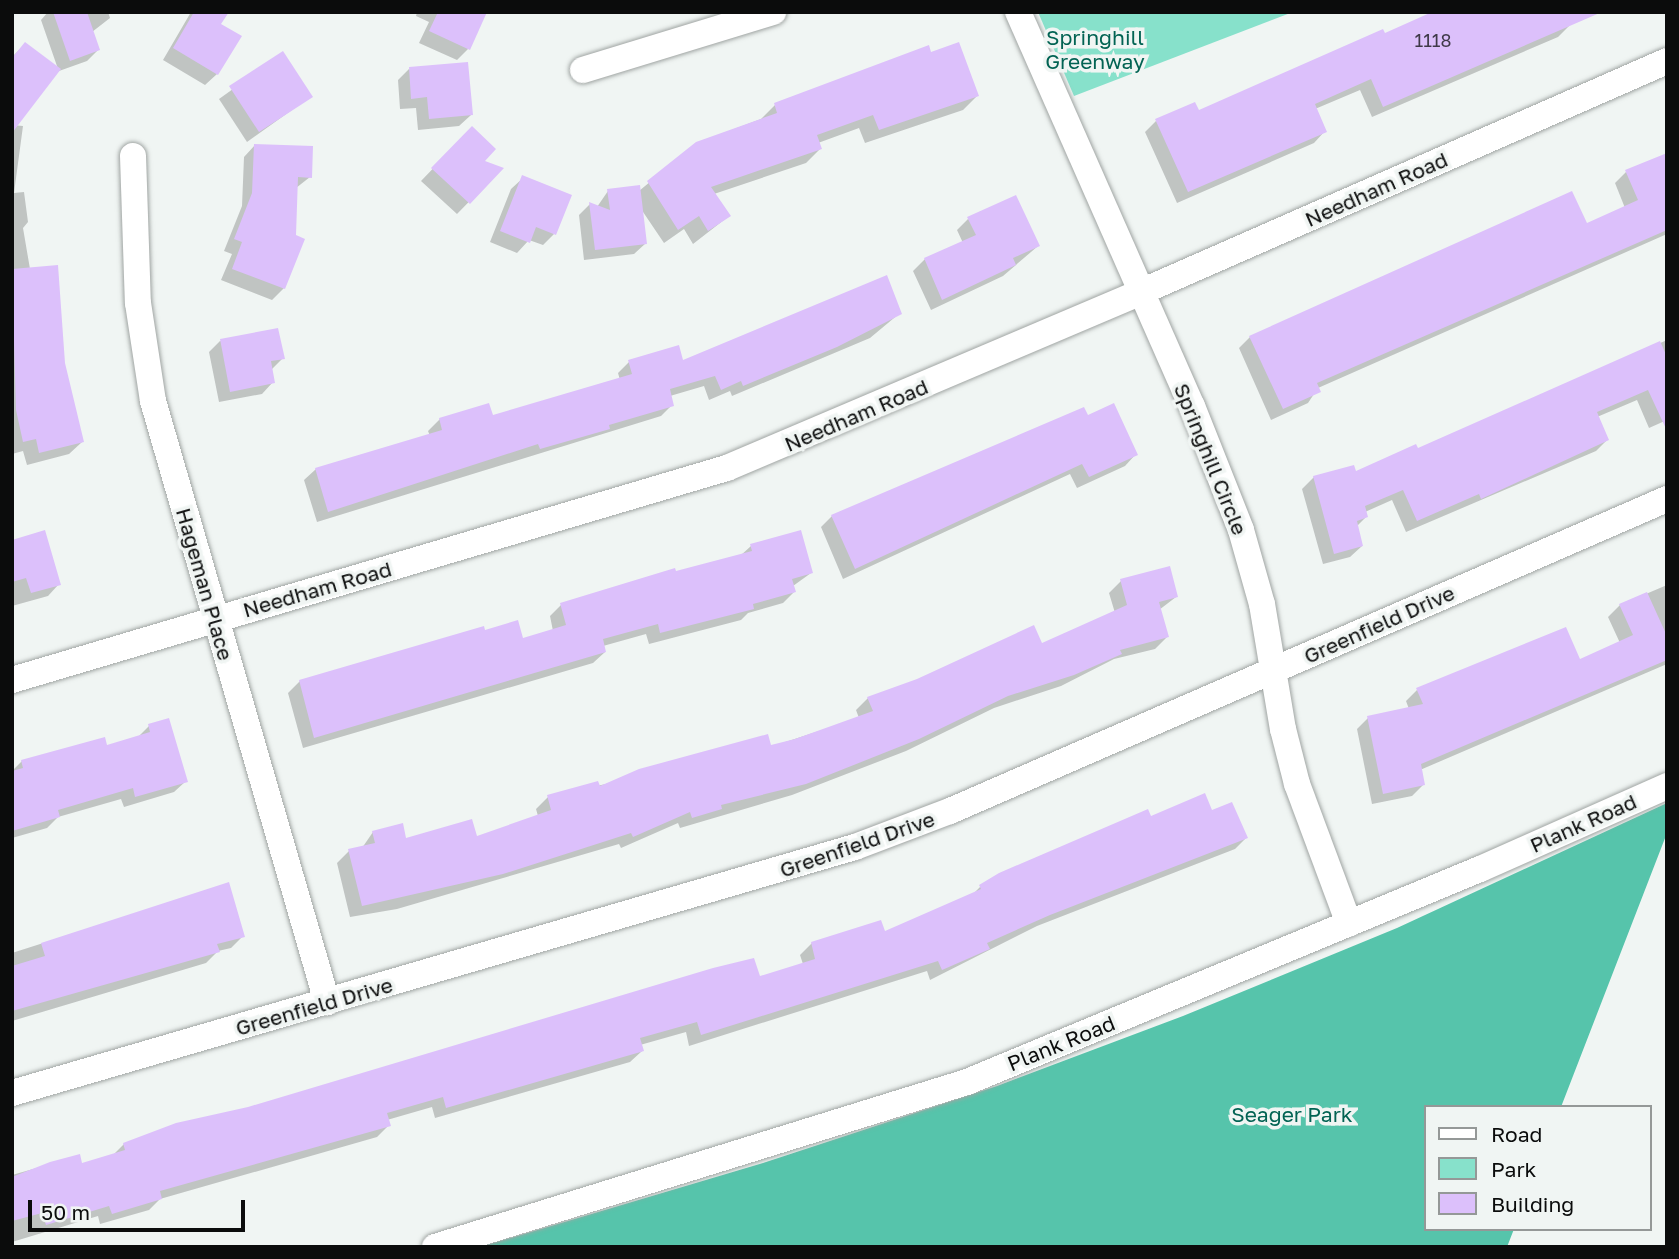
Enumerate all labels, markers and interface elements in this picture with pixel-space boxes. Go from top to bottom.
park label: Springhill Greenway [1045,24,1145,74]
house number: 1118 [1414,29,1452,51]
street label: Needham Road [1301,146,1451,232]
street label: Needham Road [781,373,931,457]
street label: Springhill Circle [1169,380,1253,538]
street label: Hageman Place [171,505,239,663]
street label: Needham Road [240,556,394,622]
street label: Greenfield Drive [1300,579,1458,669]
street label: Plank Road [1526,788,1640,858]
street label: Greenfield Drive [776,806,938,882]
street label: Greenfield Drive [233,972,395,1040]
street label: Plank Road [1004,1010,1118,1076]
park label: Seager Park [1231,1101,1353,1127]
legend [1424,1105,1651,1231]
text: Road [1491,1121,1542,1147]
text: Park [1491,1156,1536,1182]
scale bar [32,1186,248,1230]
text: Building [1491,1191,1574,1217]
text: 50 m [41,1199,90,1225]

